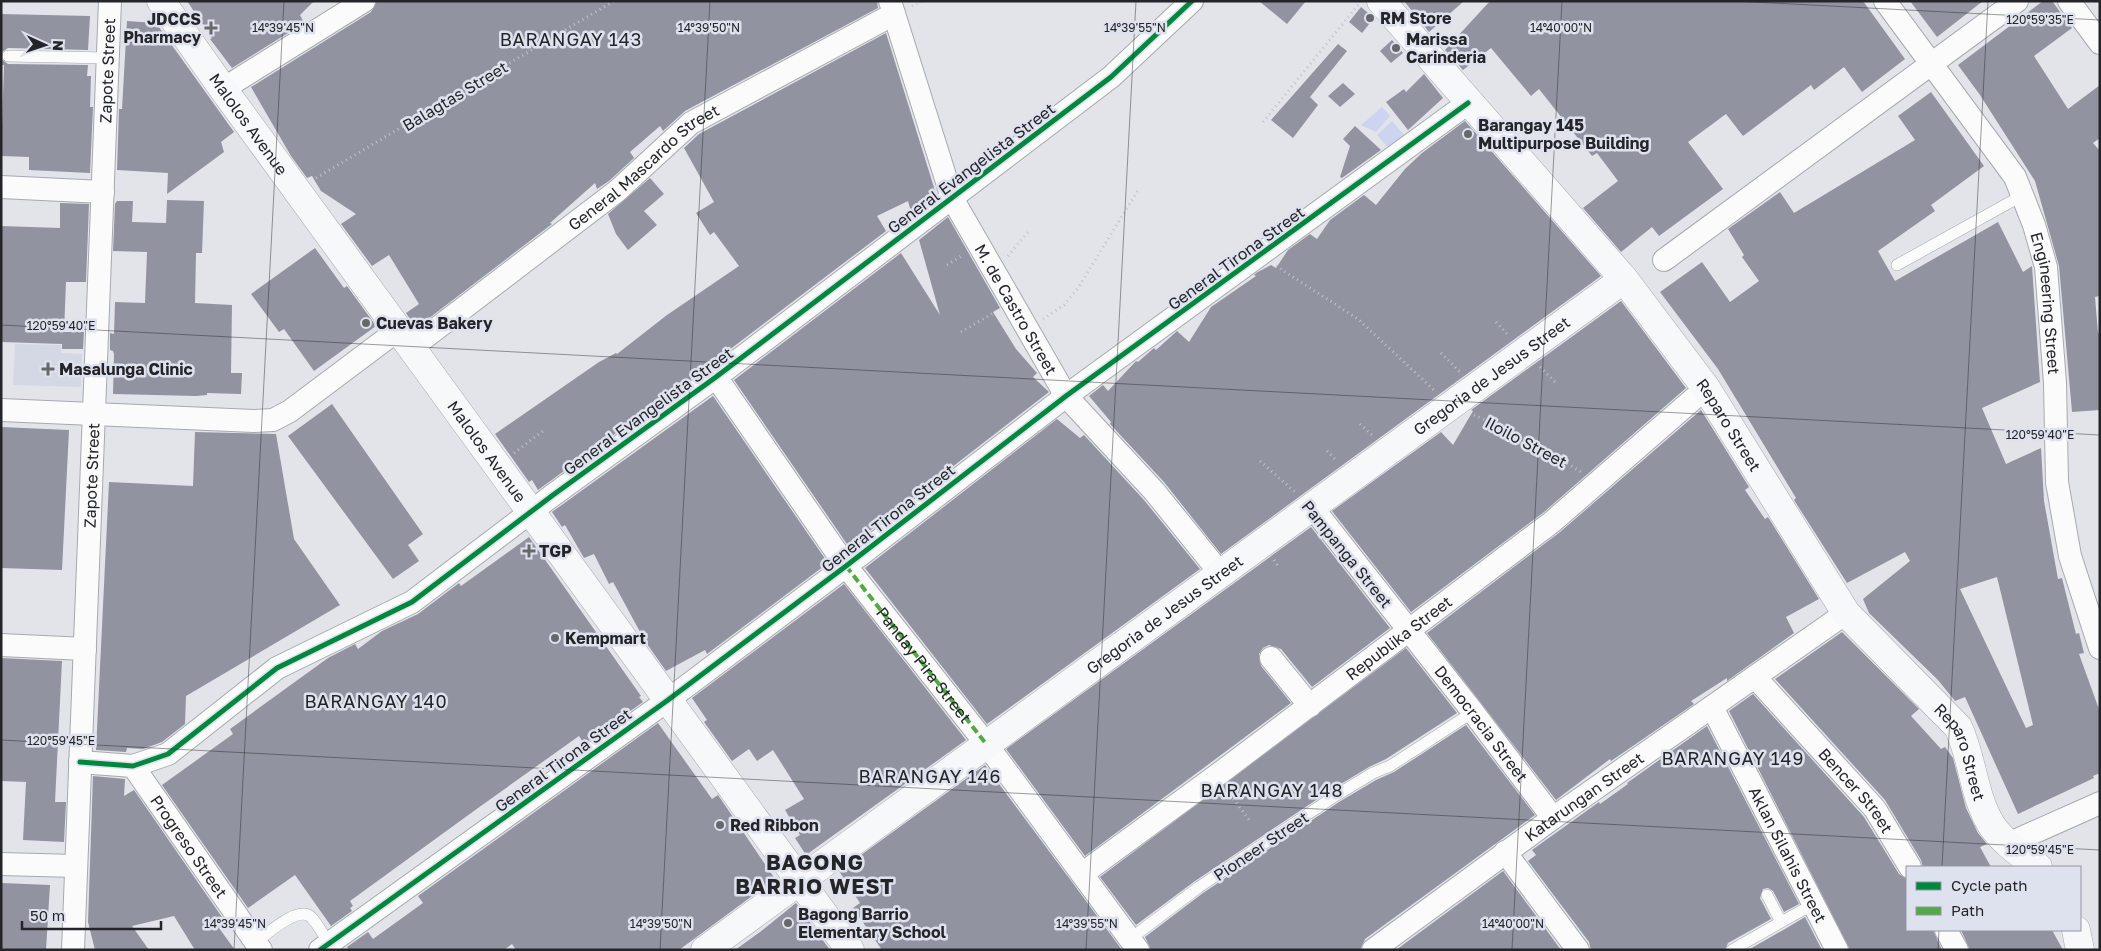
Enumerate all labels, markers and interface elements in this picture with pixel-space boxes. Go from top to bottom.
place label: RM Store [1380,8,1451,28]
place label: JDCCS Pharmacy [123,9,201,47]
marker: RM Store [1364,12,1376,24]
text: 120°59'35"E [2006,12,2074,27]
street label: Zapote Street [95,18,119,124]
north arrow [20,20,70,70]
text: 14°39'45"N [252,20,314,35]
text: 14°39'50"N [678,20,740,35]
text: 14°39'55"N [1104,20,1166,35]
text: 14°40'00"N [1530,20,1592,35]
marker: JDCCS Pharmacy [205,22,217,34]
district label: BARANGAY 143 [500,28,642,50]
place label: Marissa Carinderia [1406,29,1486,67]
text: N [50,40,67,51]
marker: Marissa Carinderia [1390,42,1402,54]
street label: Balagtas Street [399,57,511,135]
street label: Malolos Avenue [205,69,292,179]
street label: General Evangelista Street [883,98,1059,238]
street label: General Mascardo Street [564,100,723,235]
place label: Barangay 145 Multipurpose Building [1478,115,1649,153]
marker: Barangay 145 Multipurpose Building [1462,128,1474,140]
street label: General Tirona Street [1164,202,1308,314]
street label: Engineering Street [2026,230,2064,375]
street label: M. de Castro Street [971,240,1062,378]
street label: Gregoria de Jesus Street [1409,312,1574,439]
place label: Cuevas Bakery [376,313,493,333]
marker: Cuevas Bakery [360,317,372,329]
text: 120°59'40"E [27,318,95,333]
street label: General Evangelista Street [559,343,737,479]
place label: Masalunga Clinic [59,359,193,379]
marker: Masalunga Clinic [41,362,55,376]
street label: Reparo Street [1692,374,1765,475]
street label: Malolos Avenue [443,397,531,506]
street label: Iloilo Street [1482,412,1570,472]
street label: Zapote Street [79,422,104,528]
text: 120°59'40"E [2006,427,2074,442]
street label: General Tirona Street [817,460,959,576]
street label: Pampanga Street [1298,496,1396,612]
place label: TGP [539,541,572,561]
marker: TGP [523,545,535,557]
street label: Gregoria de Jesus Street [1082,551,1247,678]
street label: Republika Street [1342,591,1456,685]
street label: Panday Pira Street [872,603,976,727]
place label: Kempmart [565,628,646,648]
marker: Kempmart [549,632,561,644]
street label: Democracia Street [1430,661,1532,786]
district label: BARANGAY 140 [304,690,448,712]
street label: Reparo Street [1930,699,1990,803]
street label: General Tirona Street [491,704,635,816]
text: 120°59'45"E [27,733,95,748]
street label: Bencer Street [1814,744,1897,837]
district label: BARANGAY 149 [1662,747,1804,769]
street label: Katarungan Street [1521,748,1648,845]
district label: BARANGAY 146 [859,765,1001,787]
district label: BARANGAY 148 [1200,779,1344,801]
street label: Aklan Silahis Street [1745,783,1831,926]
street label: Progreso Street [146,791,232,902]
street label: Pioneer Street [1210,807,1312,885]
place label: Red Ribbon [730,815,819,835]
marker: Red Ribbon [714,819,726,831]
text: 120°59'45"E [2006,842,2074,857]
district label: BAGONG BARRIO WEST [735,849,895,899]
legend [1906,866,2081,931]
text: Cycle path [1951,876,2027,894]
scale bar [22,898,161,930]
text: Path [1951,901,1984,919]
place label: Bagong Barrio Elementary School [798,904,947,942]
text: 50 m [30,906,65,924]
text: 14°39'45"N [204,916,266,931]
text: 14°39'50"N [630,916,692,931]
text: 14°39'55"N [1056,916,1118,931]
text: 14°40'00"N [1482,916,1544,931]
marker: Bagong Barrio Elementary School [782,917,794,929]

